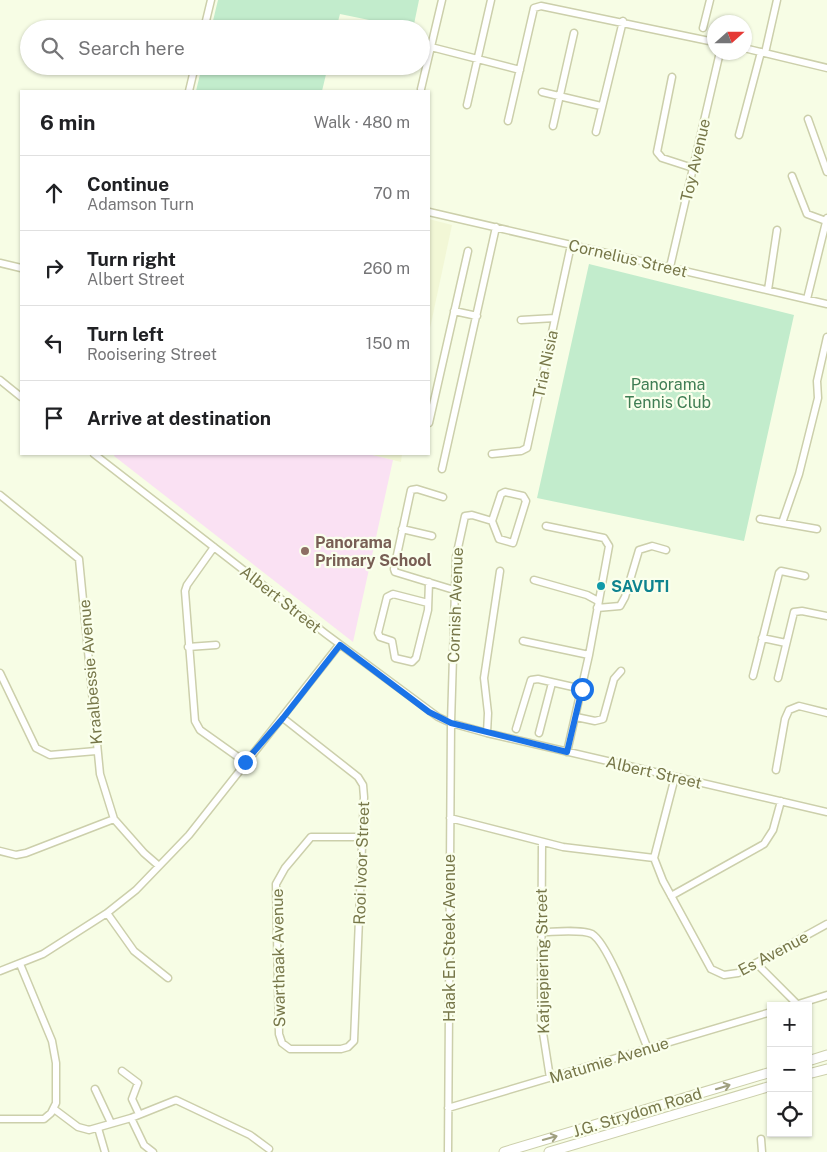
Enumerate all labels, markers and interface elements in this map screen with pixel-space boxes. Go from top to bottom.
north arrow [707,15,752,60]
search box [20,20,430,75]
icon: search [38,34,66,62]
text: Search here [78,37,185,59]
text: 6 min [40,110,96,135]
text: Walk · 480 m [314,113,410,132]
street label: Toy Avenue [677,117,714,204]
text: Continue [87,173,169,195]
icon: ahead [40,179,68,207]
text: 70 m [373,184,410,203]
text: Adamson Turn [87,195,194,214]
street label: Cornelius Street [567,236,689,281]
text: Turn right [87,248,176,270]
icon: right [40,254,68,282]
text: 260 m [363,259,410,278]
text: Albert Street [87,270,185,289]
text: Turn left [87,323,164,345]
street label: Tria Nisia [529,328,562,400]
icon: left [40,329,68,357]
text: 150 m [366,334,410,353]
text: Rooisering Street [87,345,217,364]
park label: Panorama Tennis Club [625,375,711,412]
icon: arrive [40,404,68,432]
text: Arrive at destination [87,407,271,429]
place label: Panorama Primary School [315,533,432,570]
marker: Panorama Primary School [299,545,311,557]
street label: Cornish Avenue [444,547,467,663]
street label: Albert Street [236,562,325,637]
place label: SAVUTI [611,577,669,596]
marker: SAVUTI [595,580,607,592]
street label: Kraalbessie Avenue [75,599,106,745]
route start [571,678,594,701]
route end [234,751,257,774]
street label: Albert Street [604,752,704,793]
street label: Rooi Ivoor Street [350,801,373,925]
street label: Haak En Steek Avenue [440,854,459,1022]
street label: Swarthaak Avenue [268,888,289,1028]
street label: Katjiepiering Street [532,888,553,1034]
street label: Es Avenue [735,927,812,980]
map controls [767,1002,812,1137]
button: + [767,1002,812,1047]
street label: Matumie Avenue [547,1033,671,1088]
button: − [767,1047,812,1092]
one-way arrow [714,1081,730,1091]
street label: J.G. Strydom Road [570,1084,704,1141]
button: locate [767,1092,812,1137]
one-way arrow [542,1133,558,1143]

